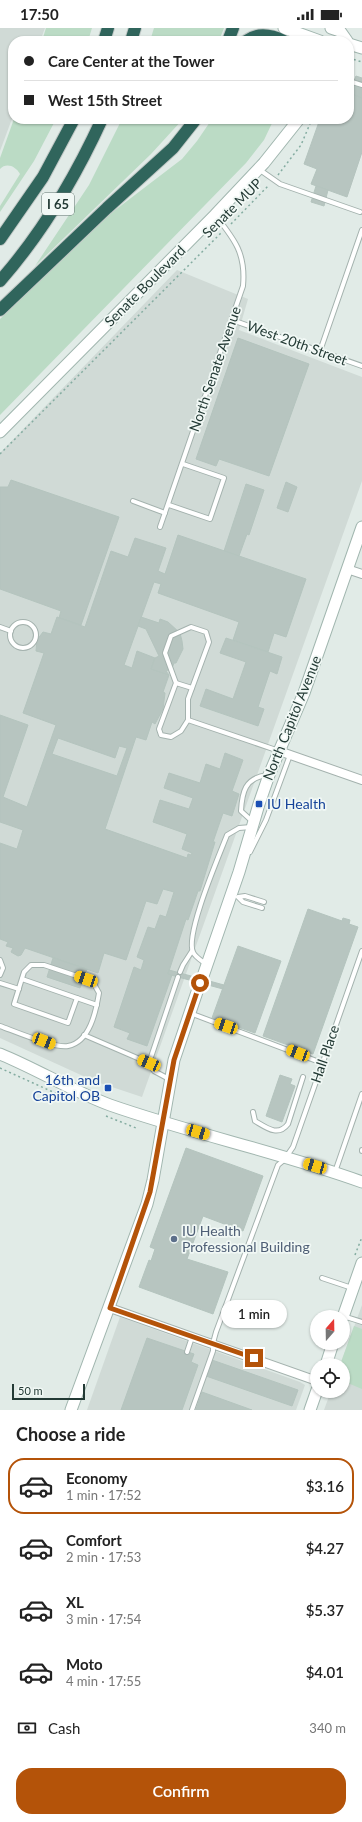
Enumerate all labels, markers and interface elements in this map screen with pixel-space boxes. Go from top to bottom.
text: 17:50 [20,5,59,23]
text: Care Center at the Tower [48,52,214,70]
text: West 15th Street [48,91,162,109]
street label: Senate MUP [198,174,265,241]
road number: I 65 [42,193,74,215]
street label: Senate Boulevard [101,242,189,330]
street label: North Senate Avenue [185,304,244,434]
street label: West 20th Street [245,317,350,369]
street label: North Capitol Avenue [259,653,324,783]
place label: IU Health [267,795,326,812]
marker: IU Health [254,799,264,809]
car [73,969,99,989]
route start [191,974,209,992]
car [213,1016,239,1036]
street label: Hall Place [307,1023,342,1085]
car [31,1031,57,1051]
car [285,1043,311,1063]
car [136,1053,162,1073]
place label: 16th and Capitol OB [32,1071,100,1104]
marker: 16th and Capitol OB [103,1083,113,1093]
car [185,1123,211,1141]
car [302,1157,328,1175]
place label: IU Health Professional Building [182,1222,310,1255]
marker: IU Health Professional Building [169,1234,179,1244]
callout: 1 min [221,1300,287,1328]
text: 1 min [238,1306,270,1322]
north arrow [310,1310,350,1350]
map controls [310,1310,350,1398]
route end [245,1349,263,1367]
button: locate [310,1358,350,1398]
scale bar [12,1382,85,1401]
text: 50 m [18,1384,43,1397]
text: Choose a ride [16,1423,125,1445]
icon: car [18,1468,54,1504]
text: Economy [66,1469,127,1487]
text: $3.16 [306,1477,344,1495]
text: 1 min · 17:52 [66,1487,141,1503]
icon: car [18,1530,54,1566]
text: Comfort [66,1531,122,1549]
text: $4.27 [306,1539,344,1557]
text: 2 min · 17:53 [66,1549,141,1565]
icon: car [18,1592,54,1628]
text: XL [66,1593,84,1611]
text: $5.37 [306,1601,344,1619]
text: 3 min · 17:54 [66,1611,141,1627]
icon: car [18,1654,54,1690]
text: Moto [66,1655,103,1673]
text: $4.01 [306,1663,344,1681]
text: 4 min · 17:55 [66,1673,141,1689]
icon: cash [16,1717,38,1739]
text: Cash [48,1719,80,1737]
text: 340 m [309,1720,346,1736]
button: Confirm [16,1768,346,1814]

